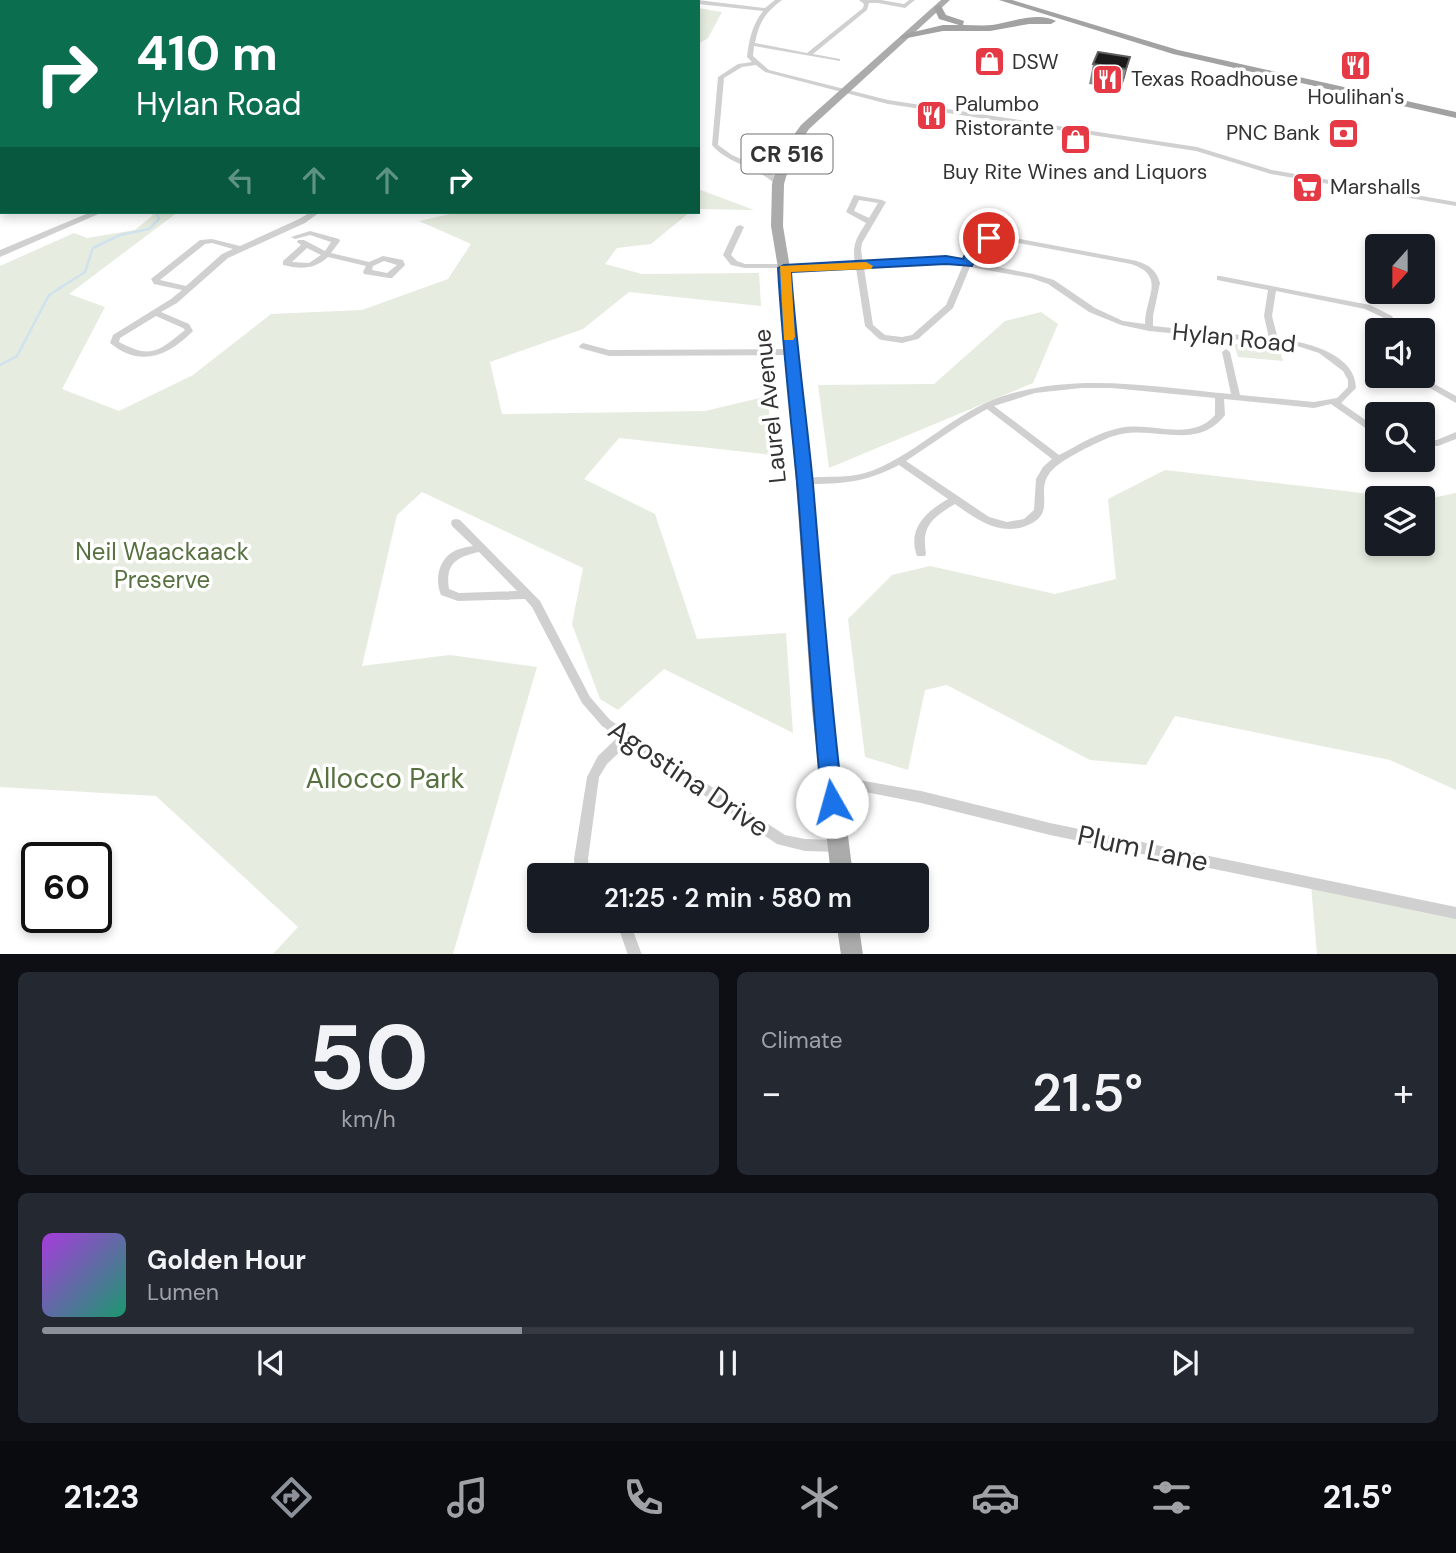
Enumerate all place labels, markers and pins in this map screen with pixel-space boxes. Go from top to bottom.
shop icon: DSW [972,45,1006,79]
place label: DSW [1012,48,1059,76]
restaurant icon: Houlihan's [1339,48,1373,82]
restaurant icon: Texas Roadhouse [1091,62,1125,96]
place label: Texas Roadhouse [1131,65,1298,93]
place label: Houlihan's [1308,83,1404,111]
place label: Palumbo Ristorante [955,90,1054,142]
restaurant icon: Palumbo Ristorante [915,99,949,133]
bank icon: PNC Bank [1326,116,1360,150]
place label: PNC Bank [1226,119,1320,147]
shop icon: Buy Rite Wines and Liquors [1058,123,1092,157]
place label: Buy Rite Wines and Liquors [943,158,1207,186]
supermarket icon: Marshalls [1290,170,1324,204]
place label: Marshalls [1330,173,1421,201]
pin [959,208,1019,268]

